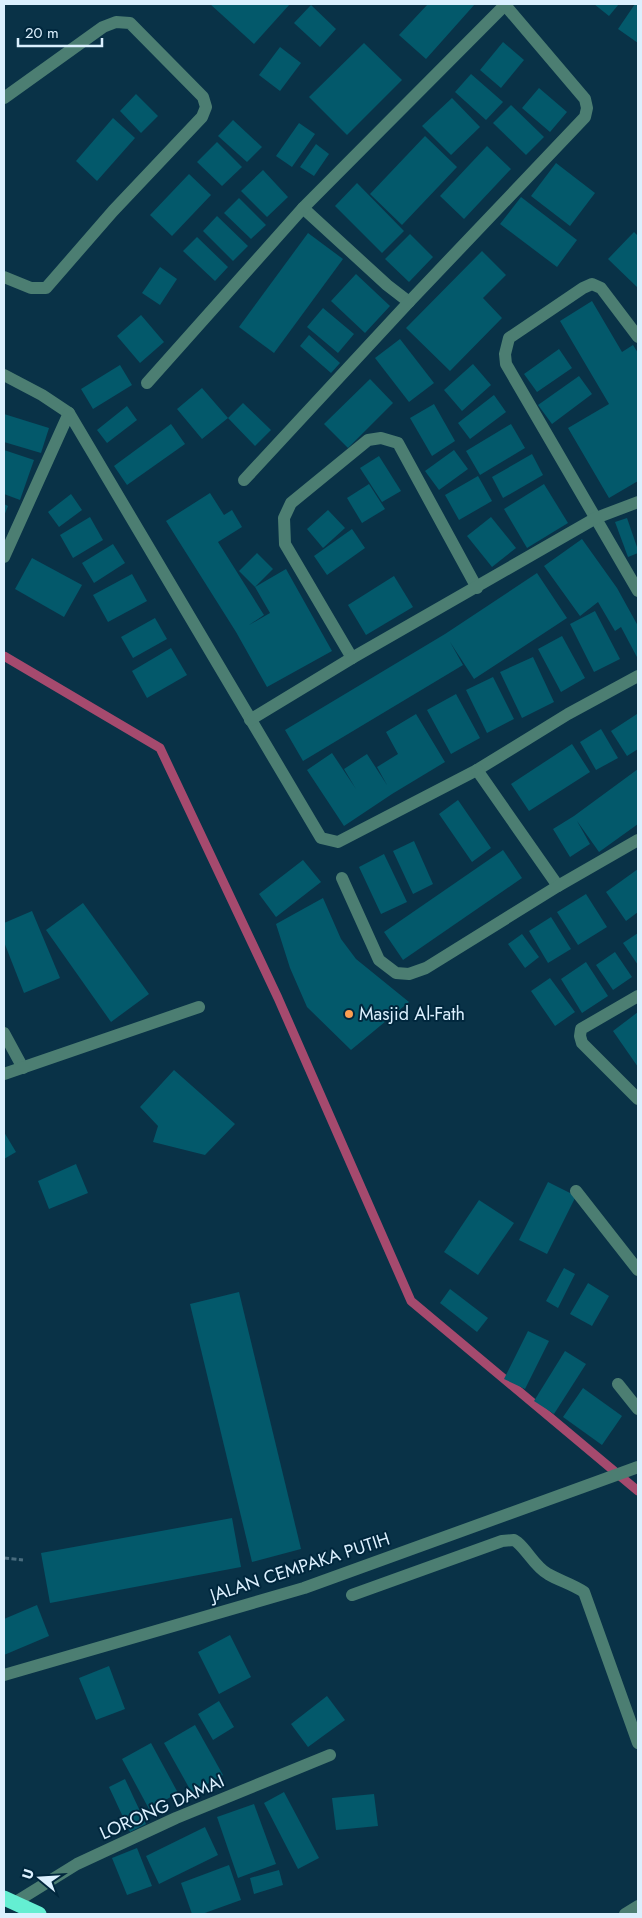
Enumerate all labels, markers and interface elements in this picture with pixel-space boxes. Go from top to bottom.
scale bar [18,15,101,47]
text: 20 m [25,22,59,44]
place label: Masjid Al-Fath [359,1001,465,1027]
marker: Masjid Al-Fath [343,1008,355,1020]
street label: JALAN CEMPAKA PUTIH [205,1526,393,1609]
street label: LORONG DAMAI [96,1768,228,1846]
north arrow [15,1853,65,1903]
text: U [17,1866,39,1882]

